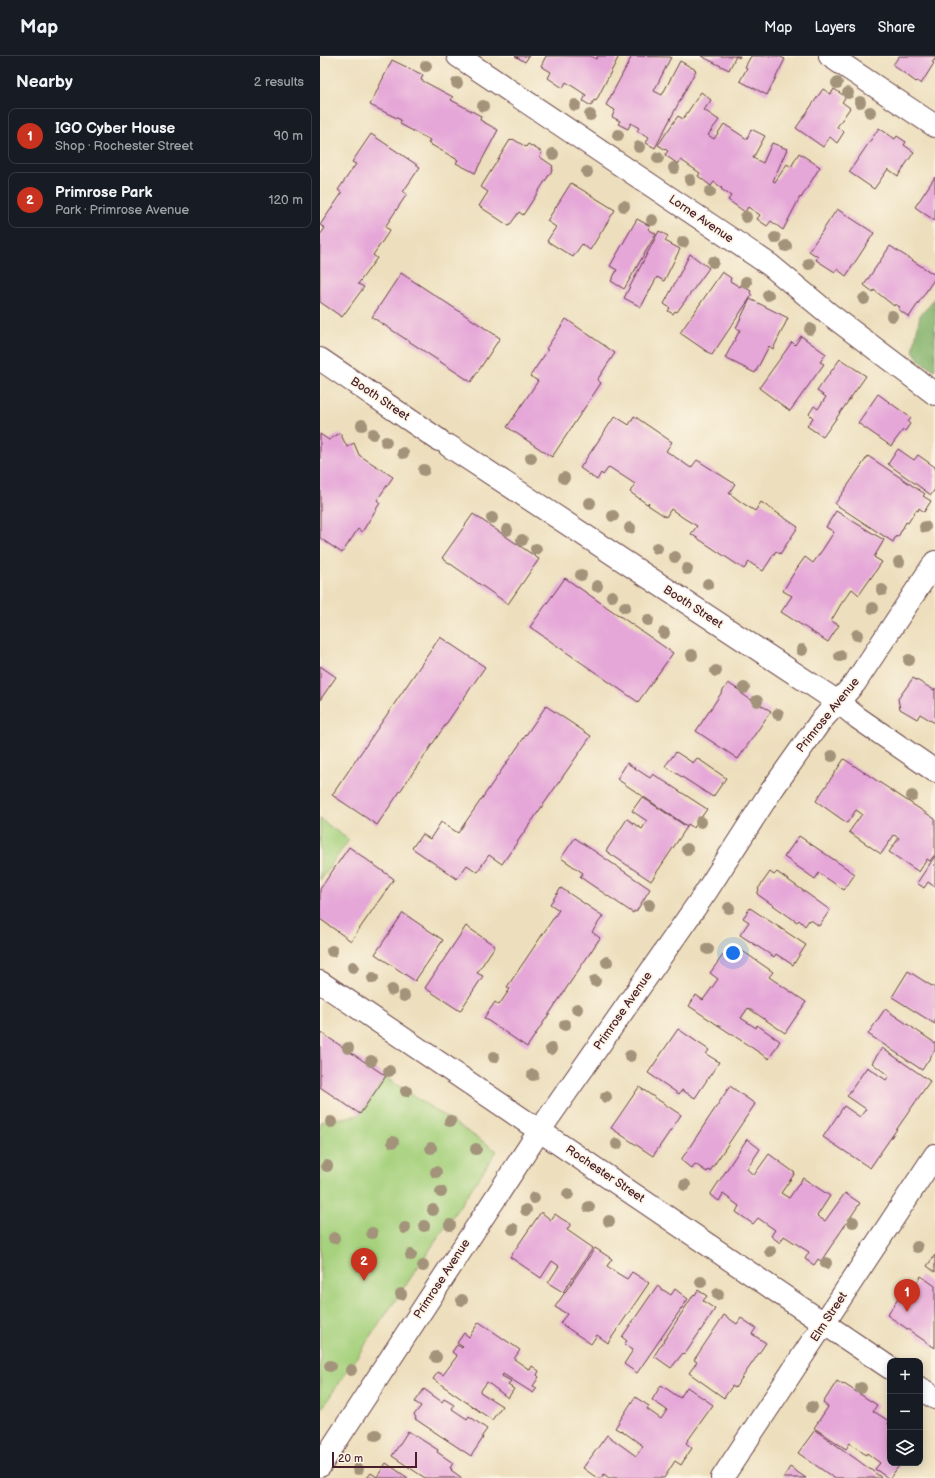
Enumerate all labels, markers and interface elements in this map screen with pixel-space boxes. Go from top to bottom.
text: Map [20,16,58,39]
text: Map [764,19,792,36]
text: Layers [814,19,856,36]
text: Share [878,19,915,36]
text: Nearby [16,72,73,92]
text: 2 results [254,74,304,90]
text: IGO Cyber House [55,119,175,138]
text: 1 [27,128,33,144]
text: 90 m [274,128,303,144]
text: Shop · Rochester Street [55,138,193,154]
text: Primrose Park [55,183,152,202]
text: 2 [26,192,34,208]
text: 120 m [268,192,303,208]
street label: Lorne Avenue [666,192,736,246]
text: Park · Primrose Avenue [55,202,189,218]
street label: Booth Street [348,374,413,424]
street label: Booth Street [660,582,726,632]
street label: Primrose Avenue [793,674,863,756]
your location [723,943,743,963]
street label: Primrose Avenue [590,969,656,1053]
street label: Rochester Street [563,1142,648,1206]
street label: Primrose Avenue [411,1236,473,1322]
pin: 2 [351,1248,377,1281]
pin: 1 [894,1279,920,1312]
street label: Elm Street [807,1289,851,1345]
map controls [887,1358,923,1466]
button: + [887,1358,923,1394]
button: − [887,1394,923,1430]
button: layers [887,1430,923,1466]
scale bar [332,1450,417,1469]
text: 20 m [338,1452,363,1465]

